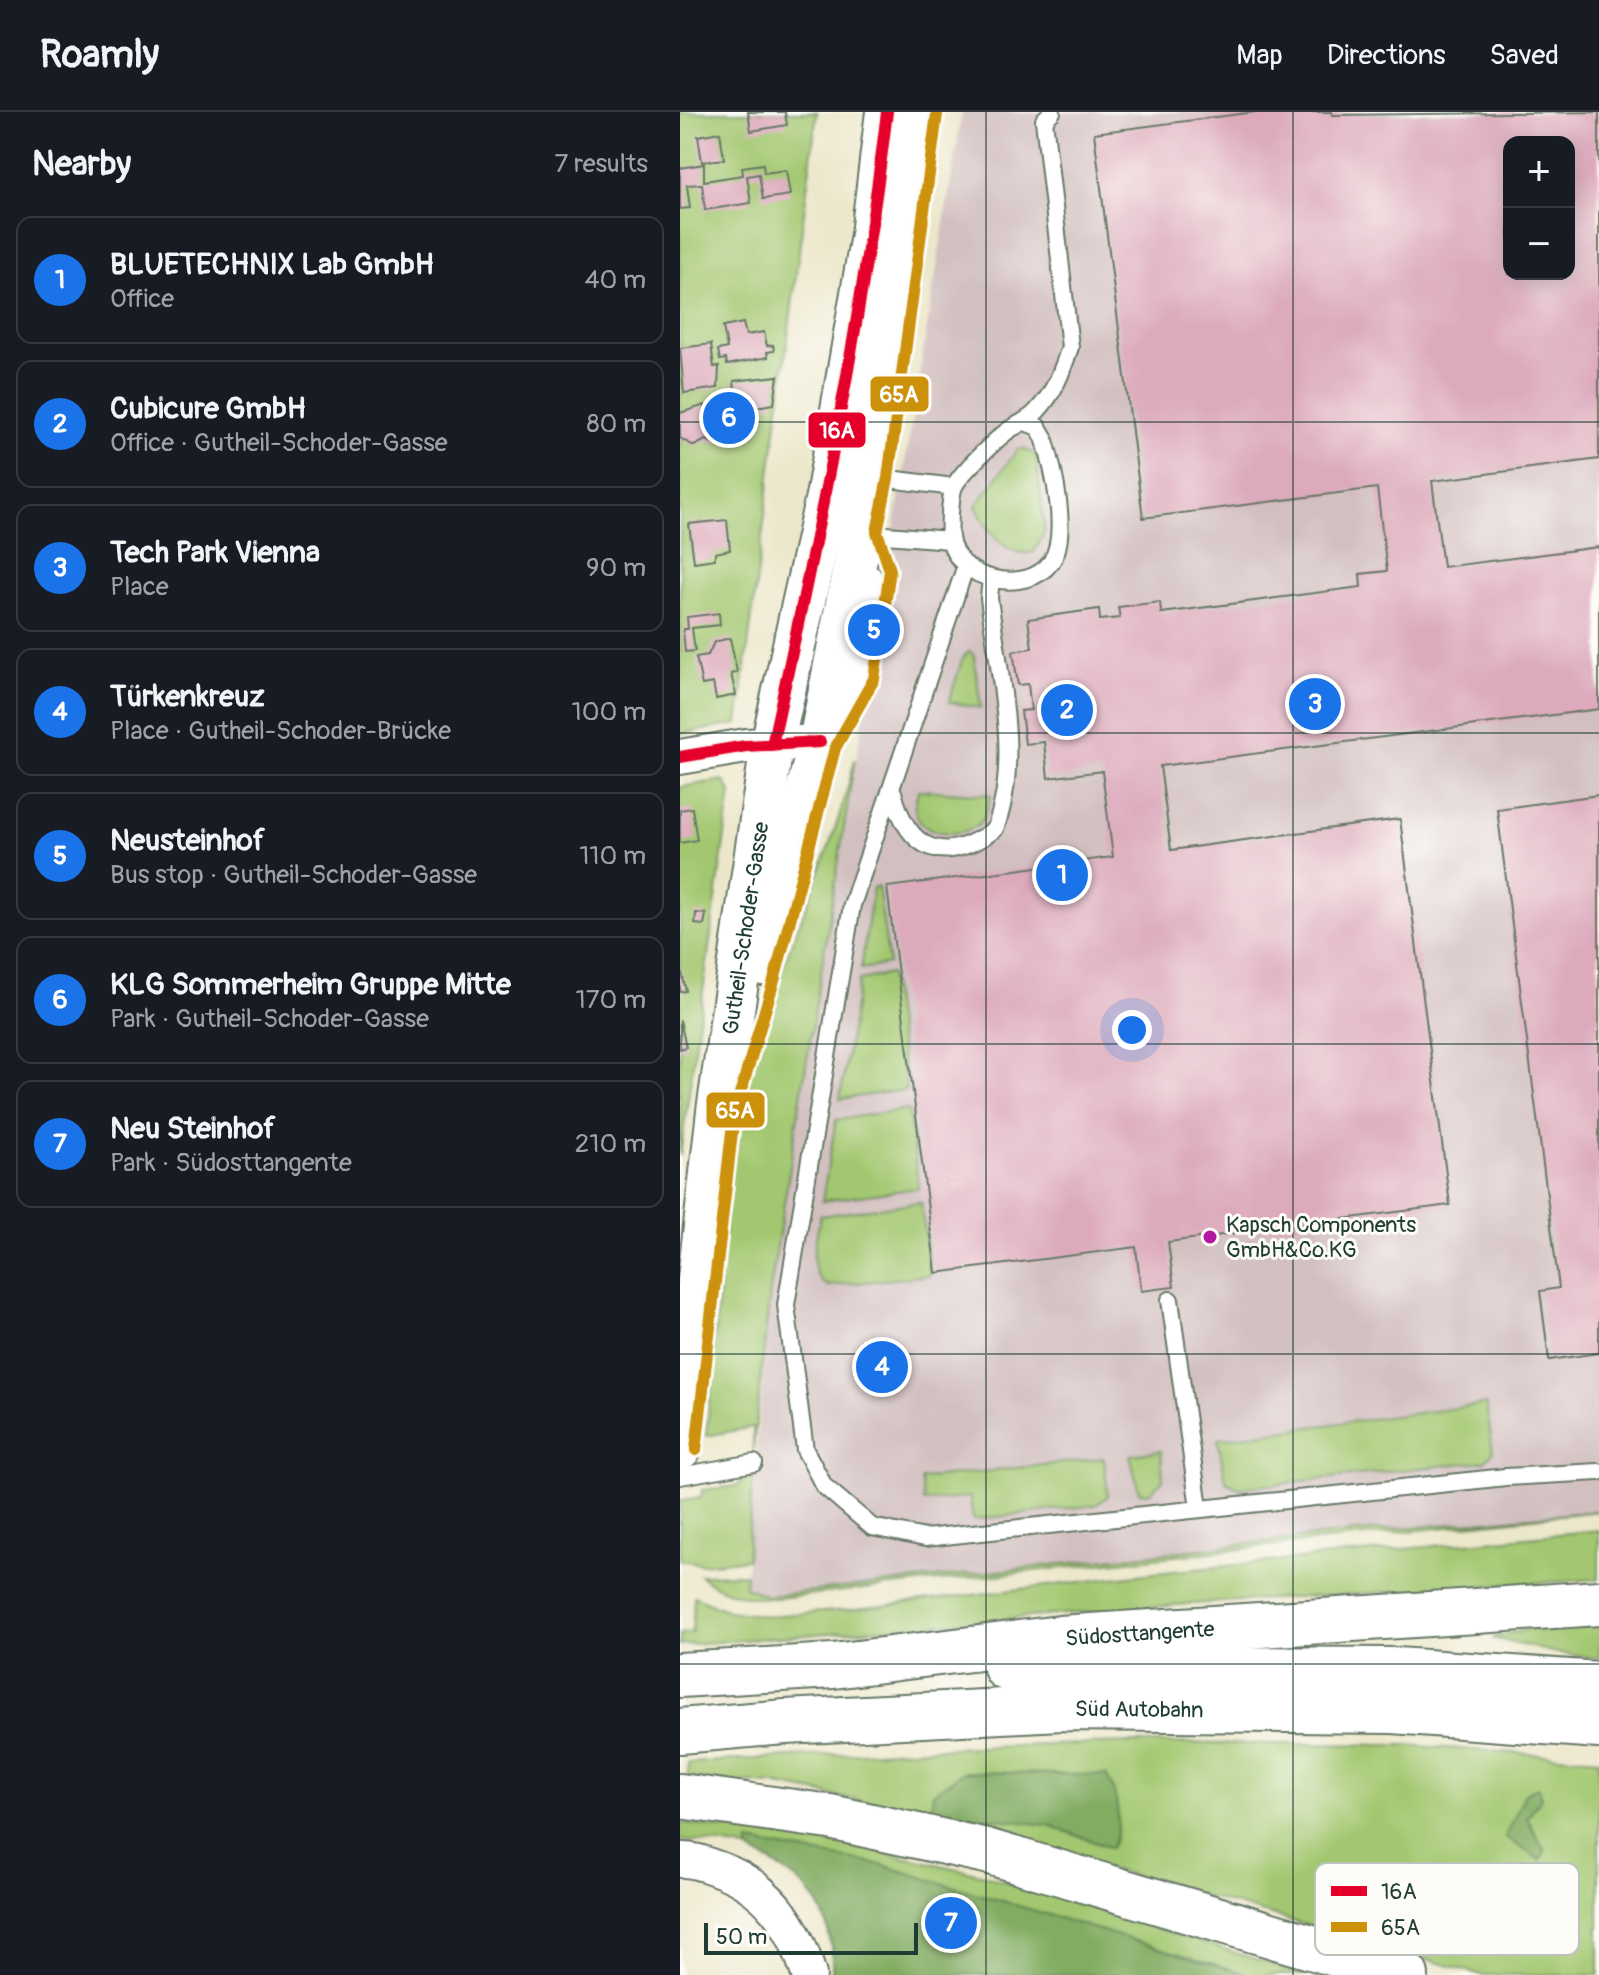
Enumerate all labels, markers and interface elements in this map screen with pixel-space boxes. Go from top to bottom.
text: Roamly [40,31,159,79]
text: Map [1236,38,1283,73]
text: Directions [1327,38,1446,73]
text: Saved [1490,38,1559,73]
map controls [1503,136,1575,280]
button: + [1503,136,1575,208]
text: Nearby [32,143,131,186]
text: 7 results [555,148,648,180]
button: − [1503,208,1575,280]
text: BLUETECHNIX Lab GmbH [110,246,434,283]
text: 1 [55,264,65,296]
text: 40 m [584,264,646,296]
text: Office [110,283,174,315]
line badge: 65A [869,375,930,413]
text: 65A [879,381,919,409]
pin: 6 [703,388,755,448]
text: Cubicure GmbH [110,390,306,427]
text: 2 [53,408,67,440]
text: 80 m [586,408,646,440]
line badge: 16A [807,411,867,449]
text: 16A [819,417,856,445]
text: Office · Gutheil-Schoder-Gasse [110,427,448,459]
text: Tech Park Vienna [110,534,320,571]
text: 3 [53,552,67,584]
text: 90 m [586,552,646,584]
text: Place [110,571,169,603]
pin: 5 [848,600,900,660]
pin: 3 [1289,674,1341,734]
text: Türkenkreuz [110,678,265,715]
pin: 2 [1041,680,1093,740]
text: 4 [52,696,68,728]
text: 100 m [572,696,646,728]
text: Place · Gutheil-Schoder-Brücke [110,715,451,747]
street label: Gutheil-Schoder-Gasse [716,820,776,1037]
text: Neusteinhof [110,822,265,859]
text: 5 [53,840,67,872]
text: 110 m [579,840,646,872]
pin: 1 [1036,845,1088,905]
text: Bus stop · Gutheil-Schoder-Gasse [110,859,477,891]
text: KLG Sommerheim Gruppe Mitte [110,966,511,1003]
text: 6 [52,984,68,1016]
text: 170 m [576,984,646,1016]
text: Park · Gutheil-Schoder-Gasse [110,1003,429,1035]
your location [1112,1010,1152,1050]
line badge: 65A [705,1091,766,1129]
text: 65A [715,1097,755,1125]
text: Neu Steinhof [110,1110,275,1147]
text: 7 [53,1128,67,1160]
text: 210 m [575,1128,646,1160]
text: Park · Südosttangente [110,1147,352,1179]
place label: Kapsch Components GmbH&Co.KG [1226,1211,1416,1264]
marker: Kapsch Components GmbH&Co.KG [1201,1228,1219,1246]
pin: 4 [856,1337,908,1397]
street label: Südosttangente [1064,1615,1216,1653]
street label: Süd Autobahn [1075,1695,1204,1724]
legend [1315,1863,1579,1955]
text: 16A [1381,1878,1417,1906]
pin: 7 [925,1893,977,1953]
text: 65A [1381,1914,1420,1942]
scale bar [704,1919,918,1955]
text: 50 m [716,1923,767,1951]

